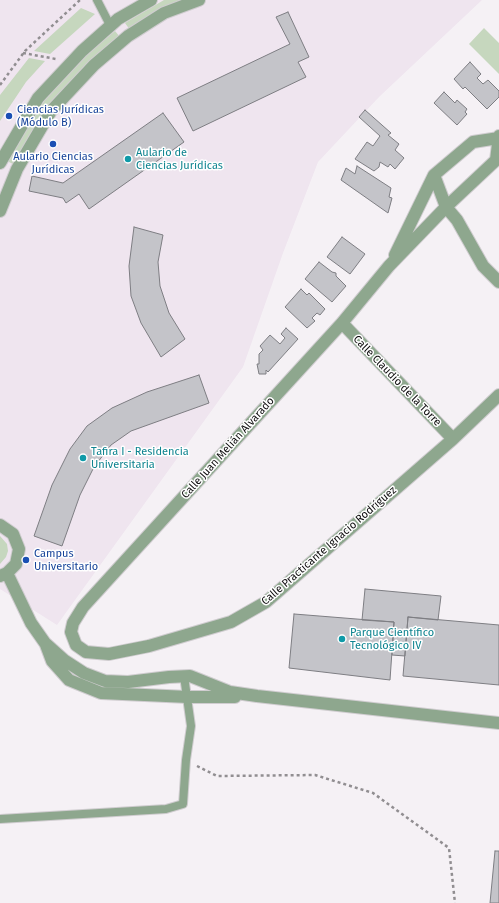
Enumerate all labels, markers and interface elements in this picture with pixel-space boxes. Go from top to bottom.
place label: Ciencias Jurídicas (Módulo B) [17,103,104,129]
marker: Ciencias Jurídicas (Módulo B) [4,111,14,121]
marker: Aulario Ciencias Jurídicas [48,139,58,149]
place label: Aulario de Ciencias Jurídicas [136,146,223,172]
place label: Aulario Ciencias Jurídicas [13,150,93,176]
marker: Aulario de Ciencias Jurídicas [123,154,133,164]
street label: Calle Claudio de la Torre [350,333,444,429]
street label: Calle Juan Melián Alvarado [179,395,277,501]
place label: Tafira I - Residencia Universitaria [91,445,189,471]
marker: Tafira I - Residencia Universitaria [78,453,88,463]
street label: Calle Practicante Ignacio Rodríguez [259,484,399,608]
place label: Campus Universitario [34,547,98,573]
marker: Campus Universitario [21,555,31,565]
place label: Parque Científico Tecnológico IV [350,626,434,652]
marker: Parque Científico Tecnológico IV [337,634,347,644]

